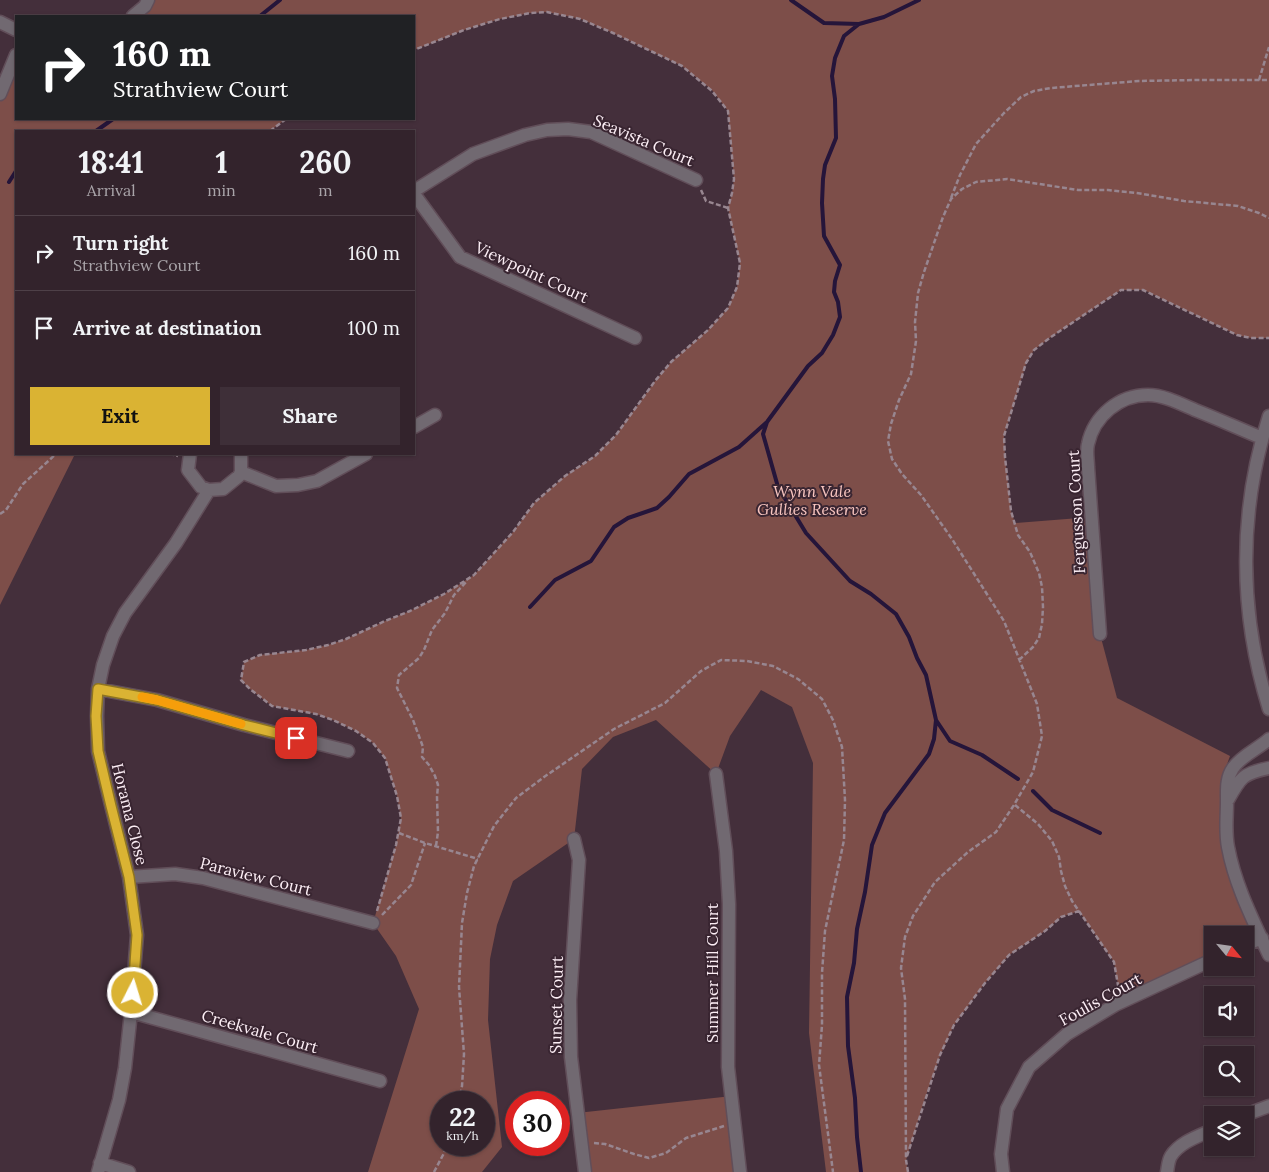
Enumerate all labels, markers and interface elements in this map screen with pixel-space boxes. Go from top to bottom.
text: 160 m [113,31,211,76]
icon: right [30,35,95,100]
text: Strathview Court [113,75,288,103]
street label: Seavista Court [591,110,698,171]
text: 18:41 [78,143,144,181]
text: 1 [215,143,228,181]
text: 260 [299,143,352,181]
text: Arrival [87,180,136,200]
text: min [207,180,236,200]
text: m [318,180,333,200]
text: Turn right [73,231,169,255]
street label: Viewpoint Court [471,237,593,307]
icon: right [30,239,58,267]
text: 160 m [348,241,400,265]
text: Strathview Court [73,255,200,275]
icon: arrive [30,314,58,342]
text: Arrive at destination [73,316,262,340]
text: 100 m [348,316,400,340]
button: Exit [30,387,210,445]
button: Share [220,387,400,445]
street label: Fergusson Court [1063,449,1089,574]
park label: Wynn Vale Gullies Reserve [757,481,867,519]
pin [275,717,317,759]
icon: arrive [282,724,310,752]
street label: Horama Close [108,761,152,867]
street label: Paraview Court [198,852,315,900]
street label: Summer Hill Court [702,902,722,1043]
north arrow [1204,926,1254,976]
map controls [1204,926,1254,1156]
street label: Sunset Court [545,955,567,1054]
position arrow [106,966,158,1018]
street label: Foulis Court [1055,968,1145,1030]
button: sound [1204,986,1254,1036]
street label: Creekvale Court [199,1005,321,1057]
button: search [1204,1046,1254,1096]
speed limit sign: 30 [505,1091,570,1156]
text: 22 [449,1101,476,1133]
button: layers [1204,1106,1254,1156]
text: km/h [446,1128,479,1143]

